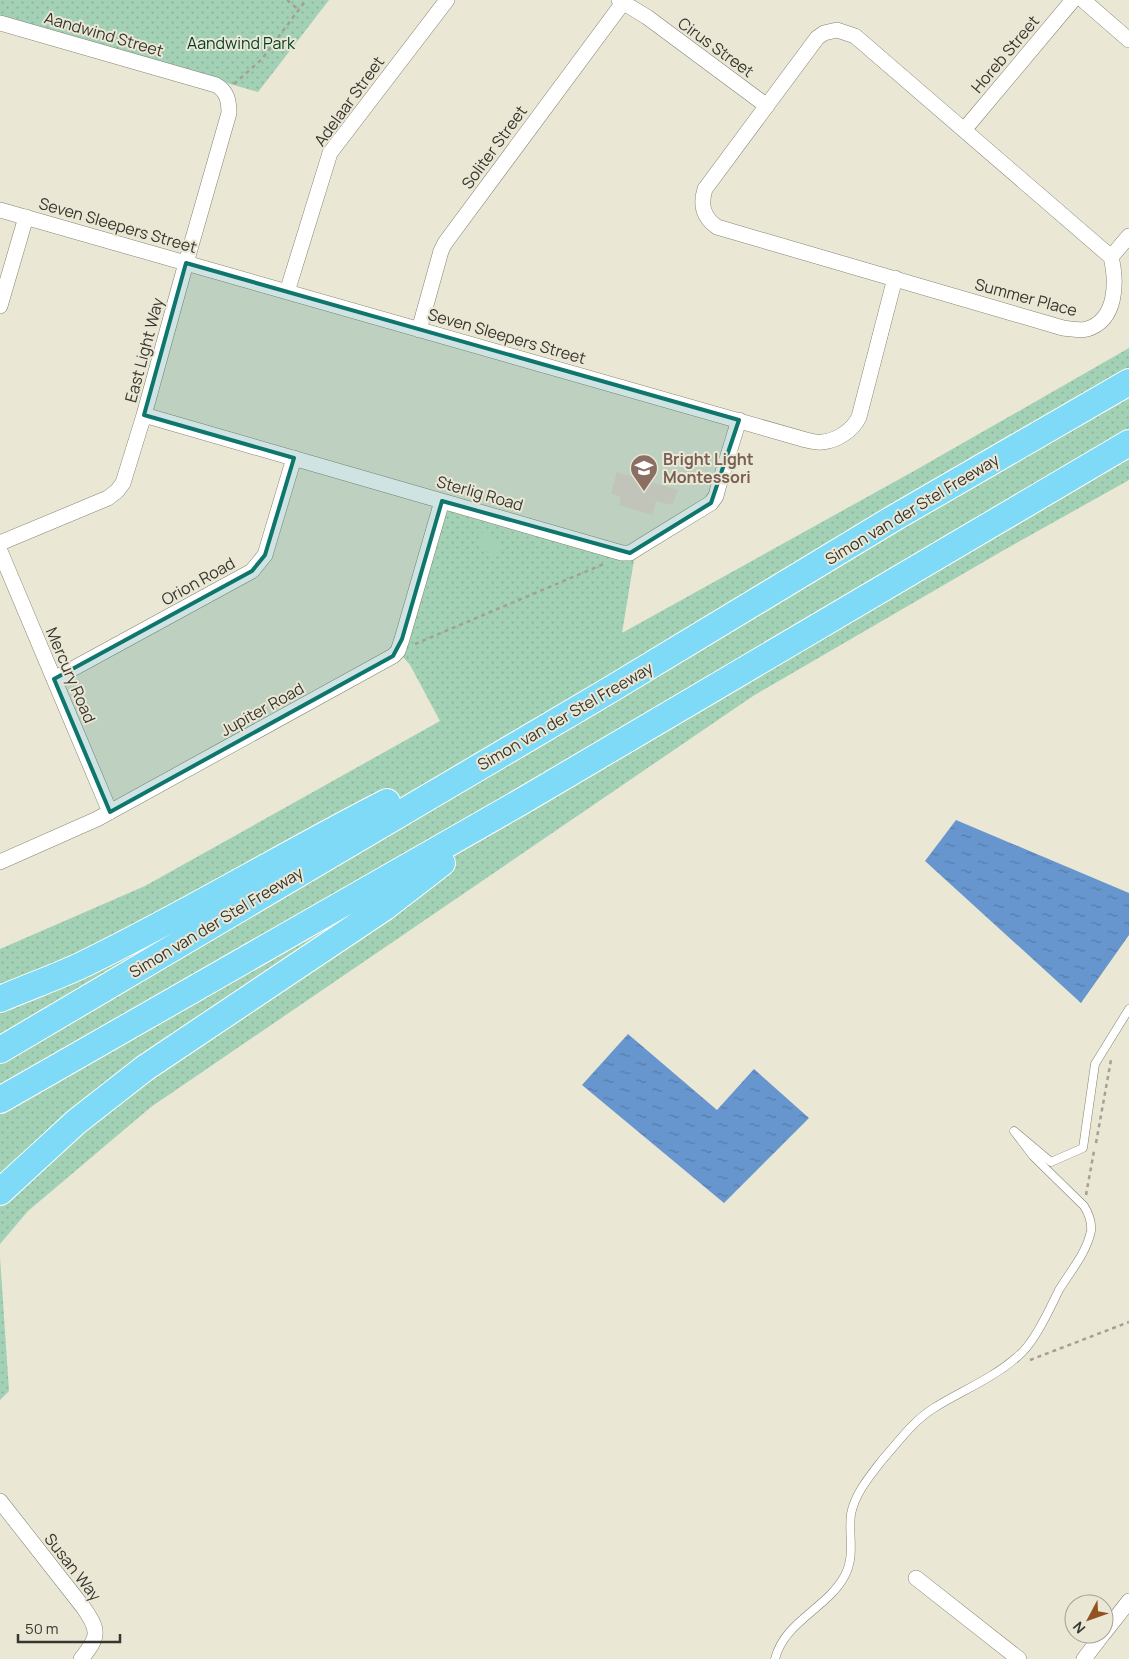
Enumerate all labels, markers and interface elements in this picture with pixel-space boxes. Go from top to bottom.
street label: Aandwind Street [42,6,166,62]
street label: Horeb Street [966,11,1044,97]
street label: Cirus Street [674,12,758,82]
park label: Aandwind Park [187,32,296,54]
street label: Adelaar Street [309,51,389,151]
street label: Soliter Street [456,101,532,193]
street label: Seven Sleepers Street [36,192,200,258]
street label: Summer Place [972,273,1080,321]
street label: East Light Way [119,295,169,405]
street label: Seven Sleepers Street [425,303,589,369]
place label: Bright Light Montessori [663,448,754,488]
street label: Simon van der Stel Freeway [821,448,1004,570]
school or university icon: Bright Light Montessori [629,453,659,492]
street label: Sterlig Road [434,470,526,516]
street label: Orion Road [157,552,239,610]
street label: Mercury Road [41,624,101,726]
street label: Simon van der Stel Freeway [473,656,657,775]
street label: Jupiter Road [216,677,308,741]
street label: Simon van der Stel Freeway [125,861,308,983]
street label: Susan Way [40,1529,107,1606]
north arrow [1064,1594,1114,1644]
scale bar [18,1612,120,1644]
text: 50 m [25,1618,59,1639]
text: N [1068,1618,1089,1638]

